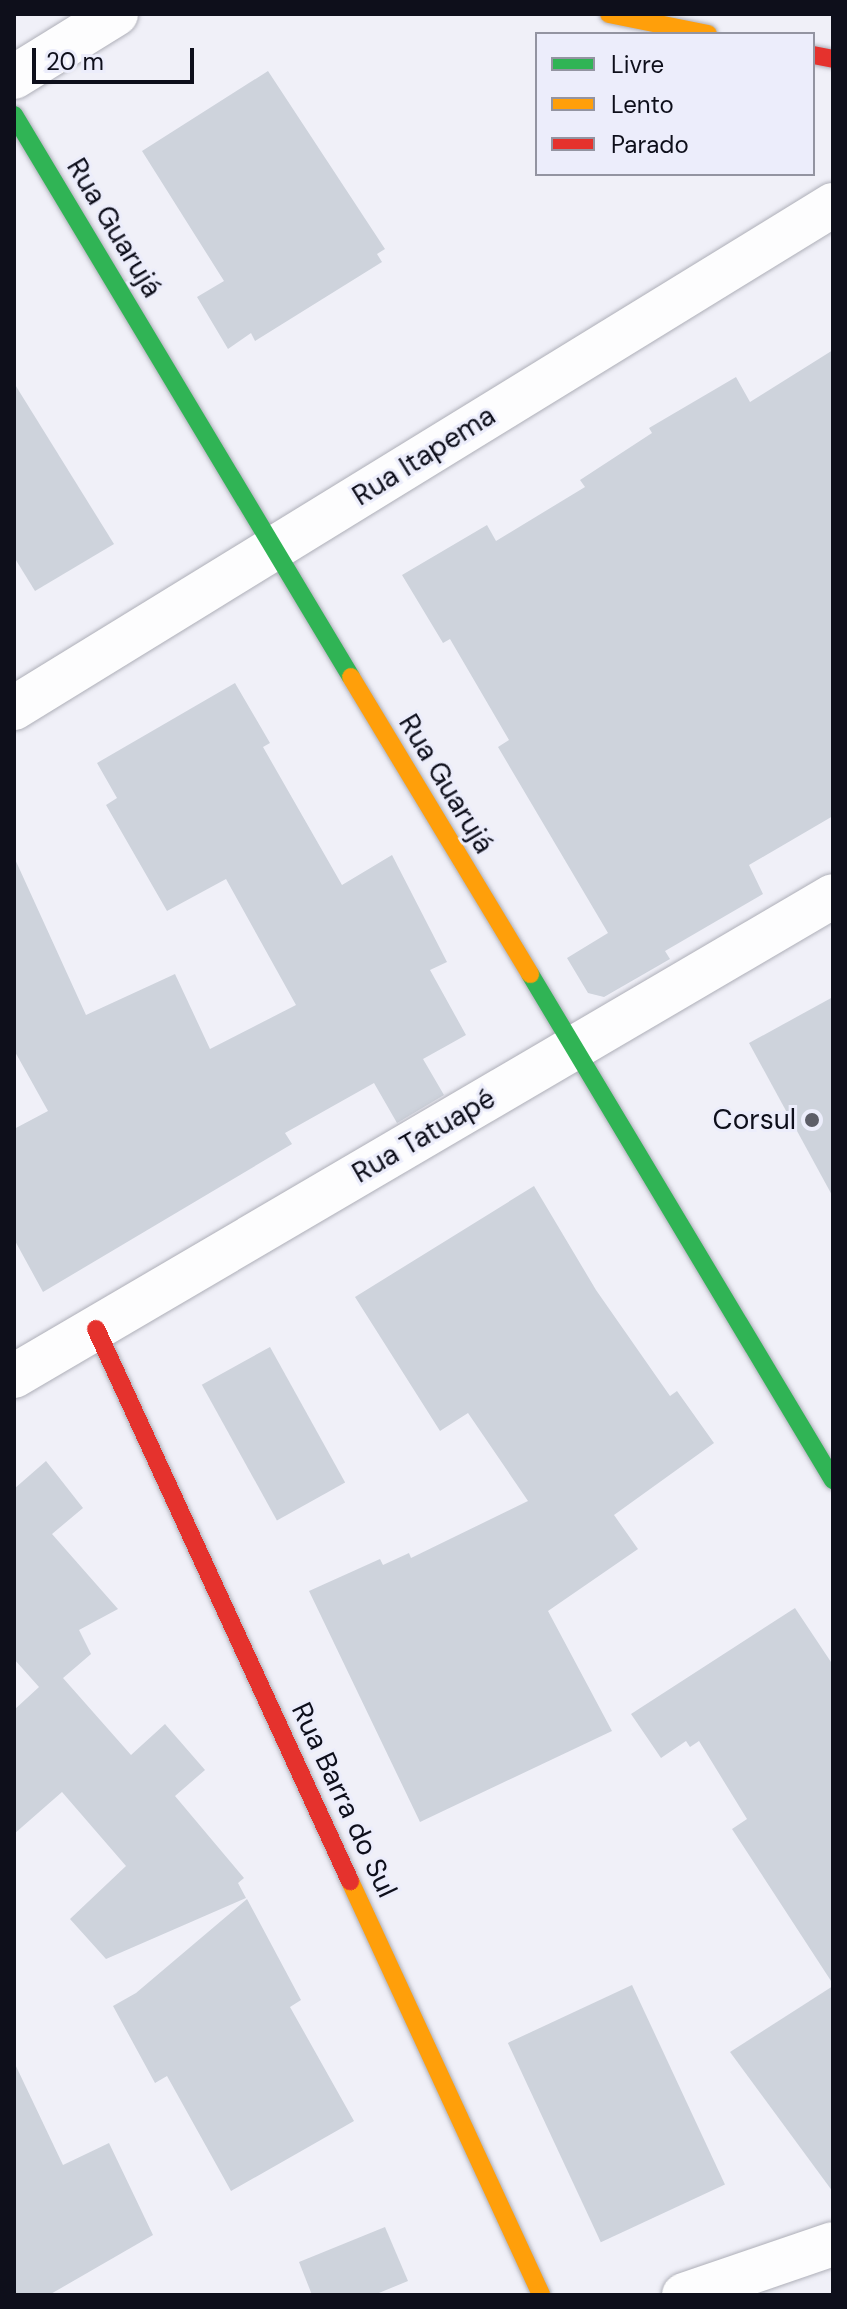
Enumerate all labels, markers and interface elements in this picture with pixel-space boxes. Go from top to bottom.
scale bar [36,32,198,82]
legend [535,32,815,176]
text: 20 m [46,46,104,77]
text: Livre [611,49,664,80]
text: Lento [611,89,674,120]
text: Parado [611,129,689,160]
street label: Rua Guarujá [59,152,169,304]
street label: Rua Itapema [347,399,501,513]
street label: Rua Guarujá [391,708,501,860]
street label: Rua Tatuapé [347,1082,501,1190]
place label: Corsul [713,1103,796,1137]
marker: Corsul [803,1111,821,1129]
street label: Rua Barra do Sul [284,1697,404,1903]

